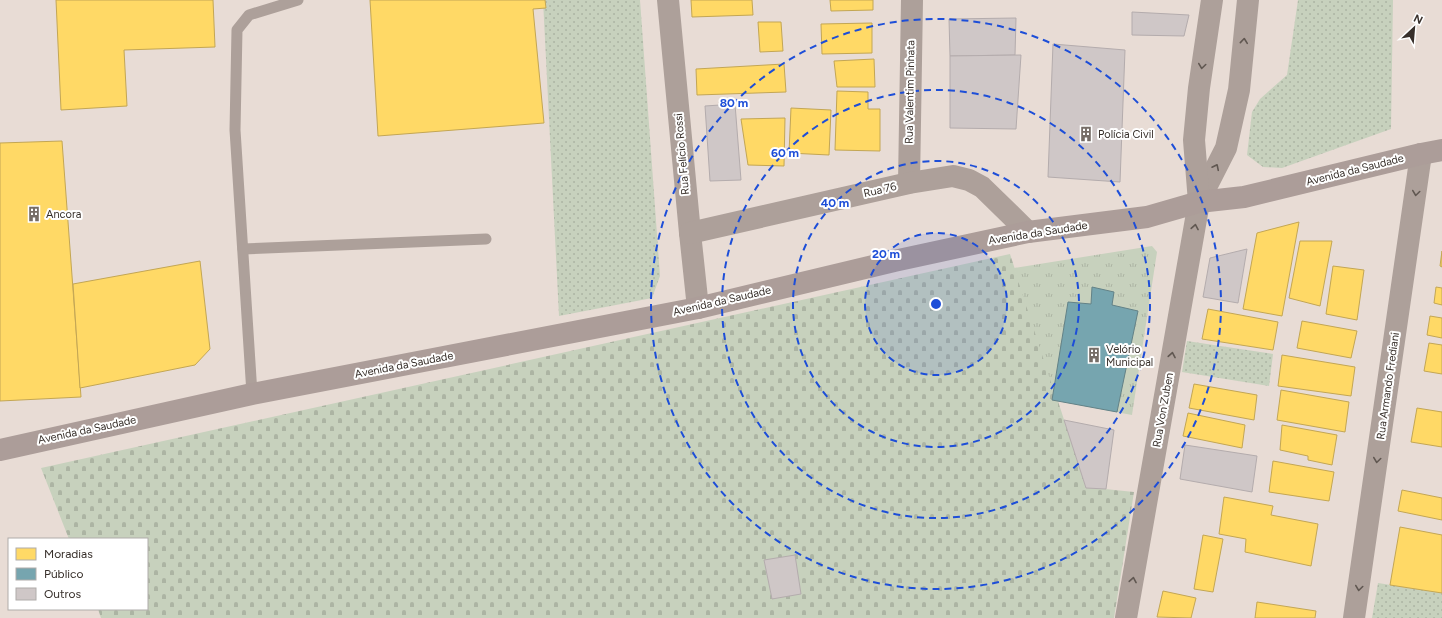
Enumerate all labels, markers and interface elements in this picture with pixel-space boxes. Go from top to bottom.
north arrow [1394,8,1434,48]
text: N [1411,12,1425,27]
one-way arrow [1239,38,1248,44]
street label: Rua Valentim Pinhata [903,40,917,144]
one-way arrow [1198,63,1207,69]
text: 80 m [720,96,748,110]
street label: Rua Felício Rossi [672,113,692,195]
building icon: Polícia Civil [1077,125,1095,143]
place label: Polícia Civil [1098,128,1154,141]
text: 60 m [771,146,799,160]
street label: Avenida da Saudade [1305,152,1405,188]
one-way arrow [1211,164,1219,171]
street label: Rua 76 [862,180,898,200]
one-way arrow [1412,189,1421,196]
text: 40 m [821,196,849,210]
building icon: Ancora [25,205,43,223]
place label: Ancora [46,208,81,221]
street label: Avenida da Saudade [988,219,1088,247]
one-way arrow [1190,224,1198,230]
text: 20 m [872,247,900,261]
street label: Avenida da Saudade [672,283,772,319]
centre of rings [929,297,943,311]
street label: Rua Armando Frediani [1374,332,1402,440]
place label: Velório Municipal [1106,343,1153,369]
building icon: Velório Municipal [1085,346,1103,364]
street label: Avenida da Saudade [354,349,454,381]
one-way arrow [1167,352,1176,358]
street label: Rua Von Zuben [1150,372,1176,448]
street label: Avenida da Saudade [37,413,137,447]
one-way arrow [1373,457,1382,463]
legend [8,538,148,610]
text: Moradias [44,547,93,561]
text: Público [44,567,84,581]
one-way arrow [1128,576,1137,583]
one-way arrow [1355,585,1364,592]
text: Outros [44,587,82,601]

